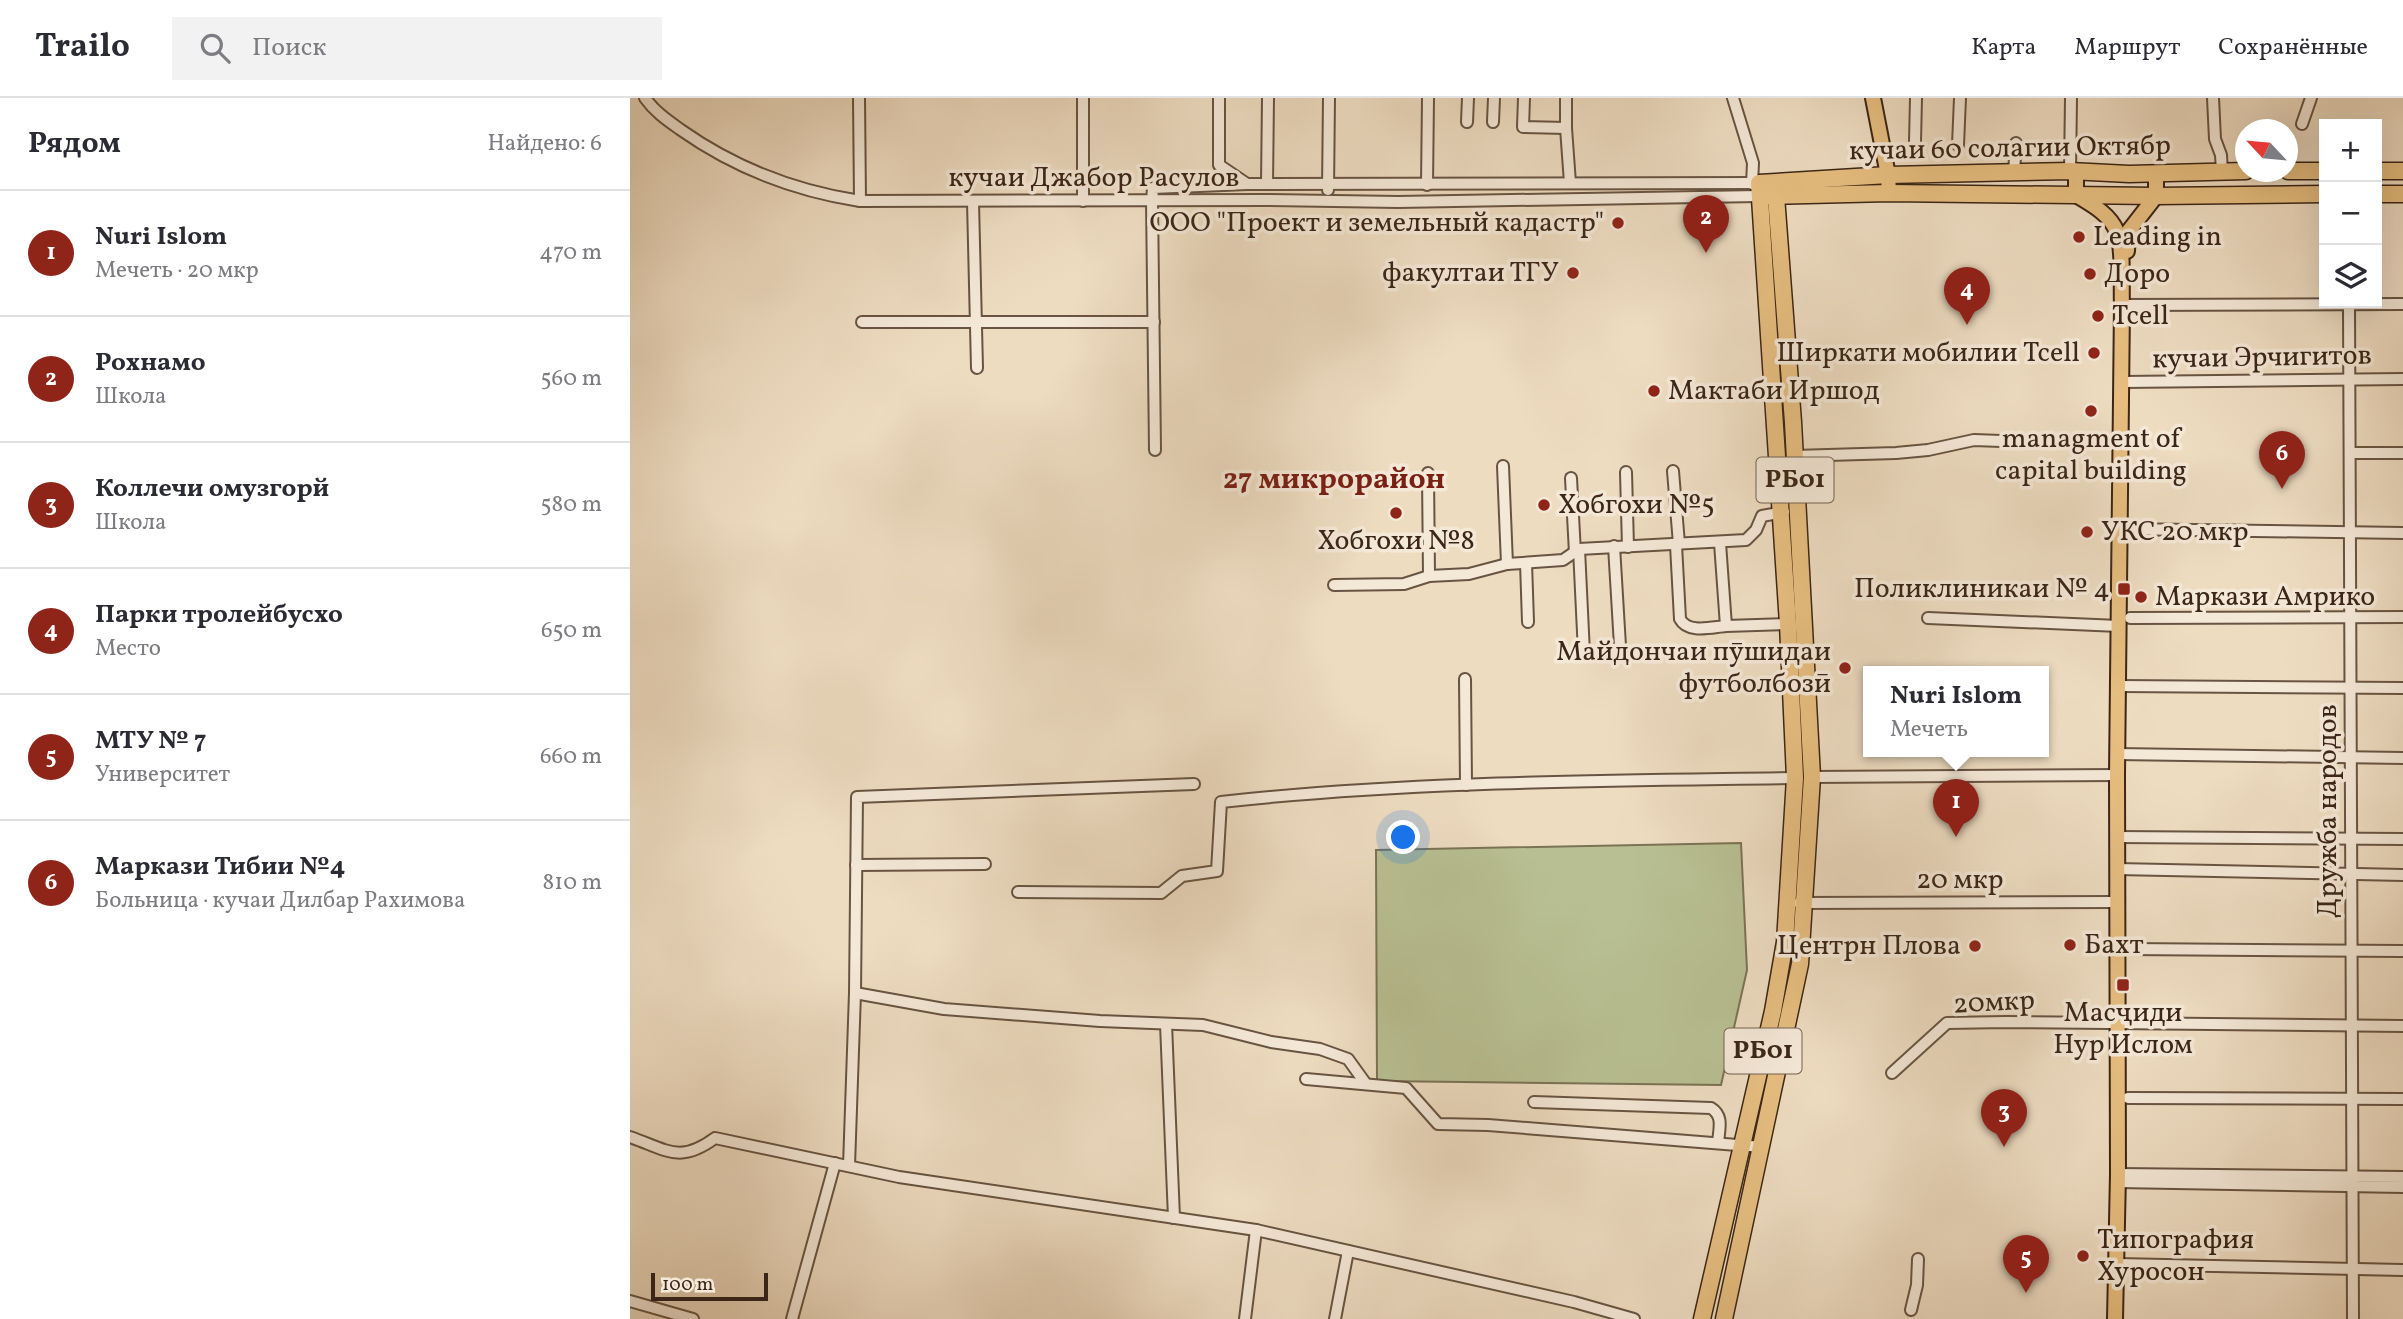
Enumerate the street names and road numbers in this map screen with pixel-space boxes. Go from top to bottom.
street label: кучаи 60 солагии Октябр [1849,127,2171,171]
street label: кучаи Джабор Расулов [948,159,1240,198]
street label: кучаи Эрчигитов [2152,337,2372,379]
road number: РБ01 [1756,458,1834,502]
street label: Дружба народов [2309,704,2348,918]
street label: 20 мкр [1916,861,2004,900]
street label: 20мкр [1952,981,2036,1025]
road number: РБ01 [1724,1028,1802,1074]

